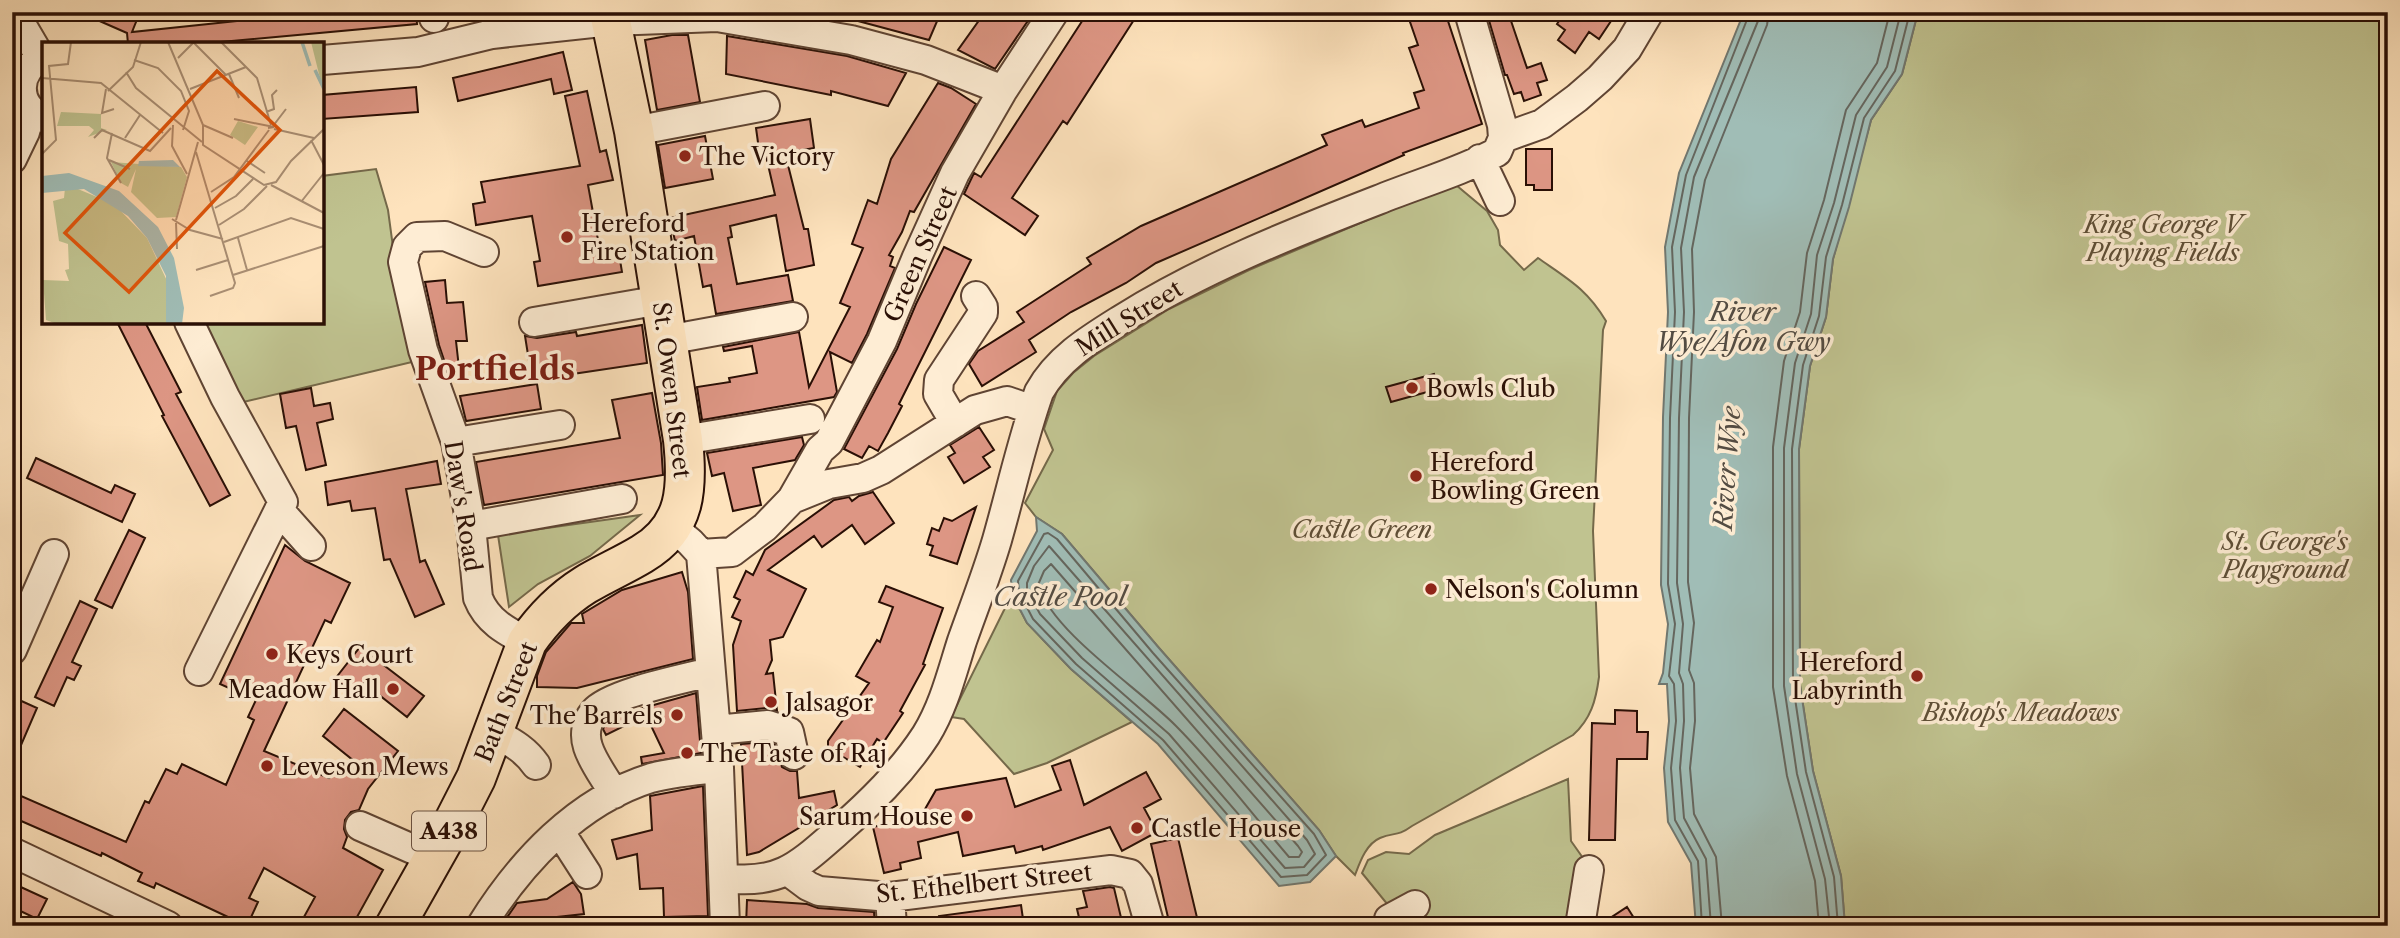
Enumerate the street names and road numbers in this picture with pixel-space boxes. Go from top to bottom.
street label: Green Street [877,181,963,326]
street label: Mill Street [1070,274,1188,362]
street label: St. Owen Street [647,300,697,480]
street label: Daw's Road [438,438,488,574]
street label: Bath Street [469,637,543,766]
road number: A438 [412,811,486,850]
street label: St. Ethelbert Street [875,857,1094,909]

